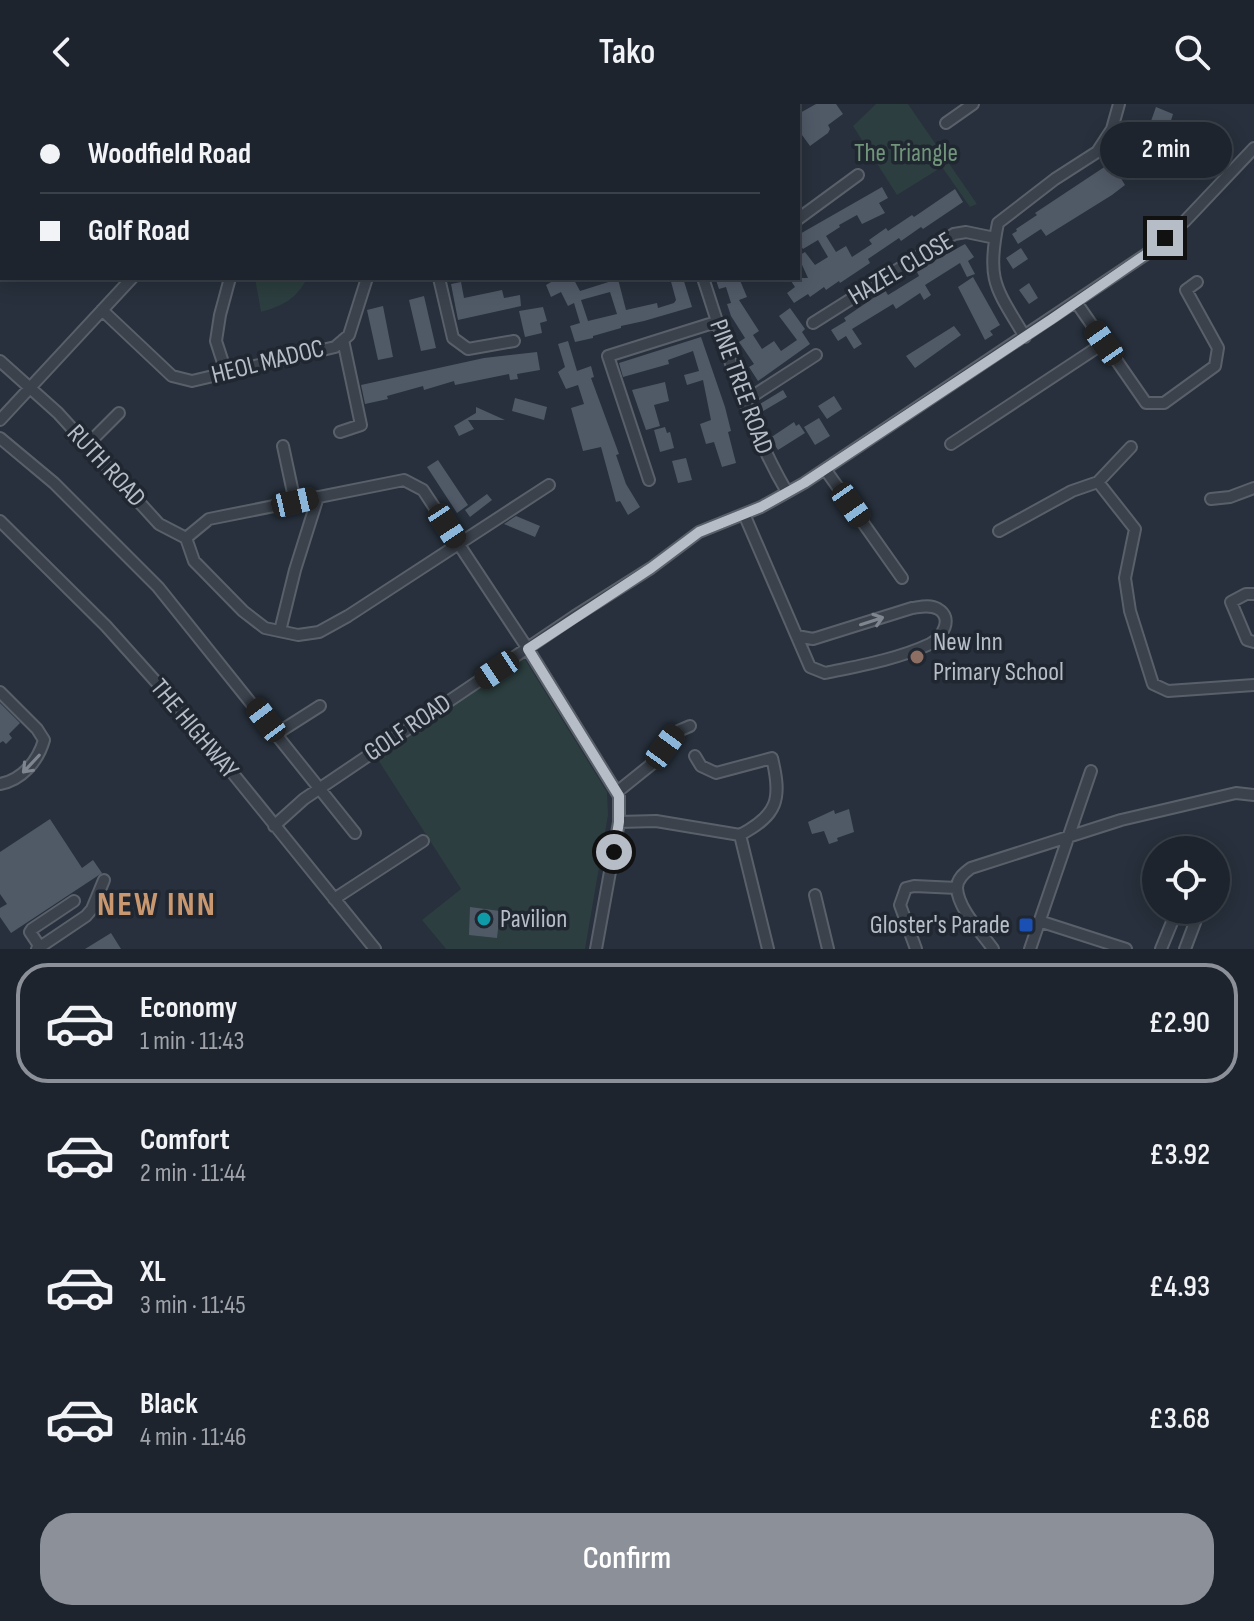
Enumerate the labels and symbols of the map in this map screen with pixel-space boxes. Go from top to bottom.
callout: 2 min [1099,122,1231,178]
park label: The Triangle [854,138,958,169]
route end [1147,220,1183,256]
street label: HAZEL CLOSE [843,226,959,312]
street label: PINE TREE ROAD [702,315,780,459]
car [1080,316,1128,370]
street label: HEOL MADOC [208,333,328,391]
street label: RUTH ROAD [60,418,152,514]
car [827,478,875,532]
car [269,485,321,519]
car [424,499,470,553]
one-way arrow [859,612,884,627]
place label: New Inn Primary School [933,627,1064,688]
car [470,647,524,693]
marker: New Inn Primary School [908,648,926,666]
street label: THE HIGHWAY [143,673,245,785]
street label: GOLF ROAD [359,688,457,768]
car [242,694,290,746]
car [641,721,689,773]
one-way arrow [21,754,40,774]
route start [596,834,632,870]
district label: NEW INN [97,884,217,925]
place label: Pavilion [500,904,568,935]
marker: Pavilion [475,910,493,928]
place label: Gloster's Parade [870,910,1010,941]
marker: Gloster's Parade [1017,916,1035,934]

